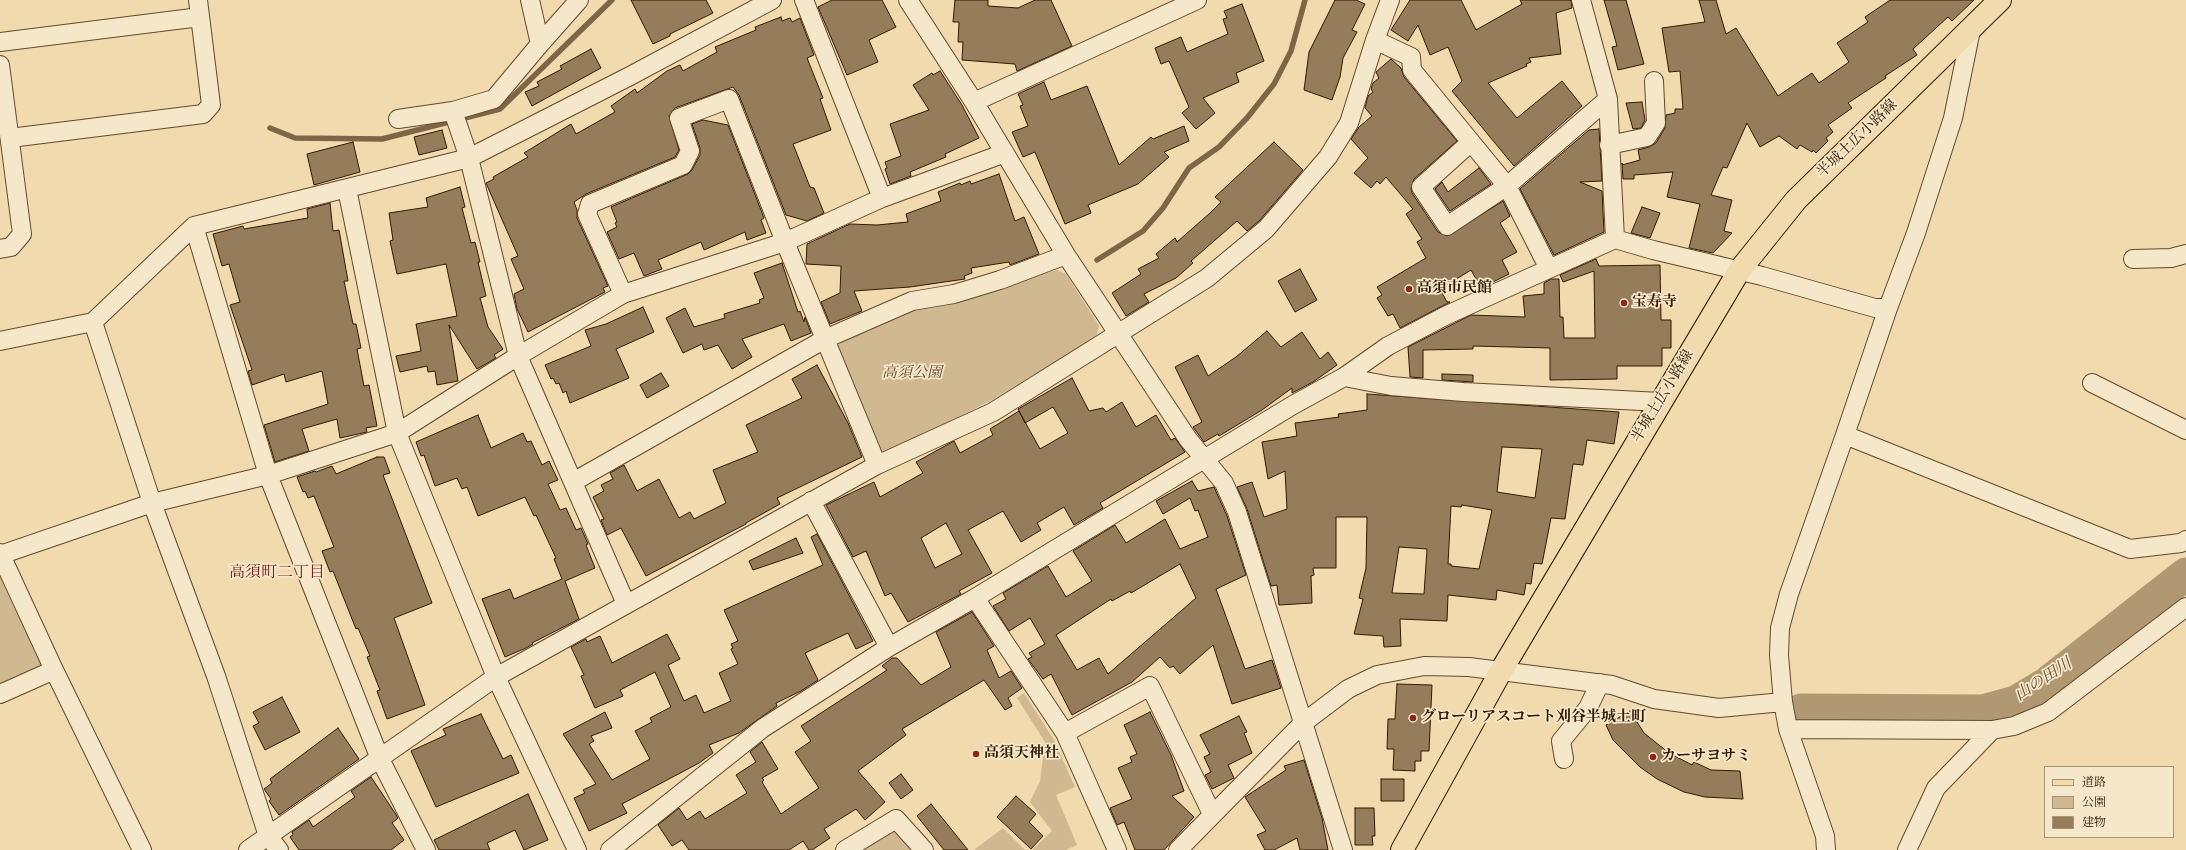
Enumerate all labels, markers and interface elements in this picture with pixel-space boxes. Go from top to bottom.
street label: 半城土広小路線 [1814,97,1902,183]
place label: 高須市民館 [1417,280,1492,298]
marker: 高須市民館 [1404,284,1414,294]
place label: 宝寿寺 [1632,294,1677,312]
marker: 宝寿寺 [1619,298,1629,308]
street label: 半城土広小路線 [1629,347,1699,447]
park label: 高須公園 [882,365,942,383]
district label: 高須町二丁目 [229,564,325,584]
water label: 山の田川 [2012,656,2076,706]
place label: グローリアスコート刈谷半城土町 [1421,709,1646,727]
marker: グローリアスコート刈谷半城土町 [1408,713,1418,723]
place label: 高須天神社 [984,745,1059,763]
place label: カーサヨサミ [1661,748,1751,766]
marker: 高須天神社 [971,749,981,759]
marker: カーサヨサミ [1648,752,1658,762]
legend [2044,766,2174,838]
text: 道路 [2082,774,2106,792]
text: 公園 [2082,794,2106,812]
text: 建物 [2082,814,2106,832]

